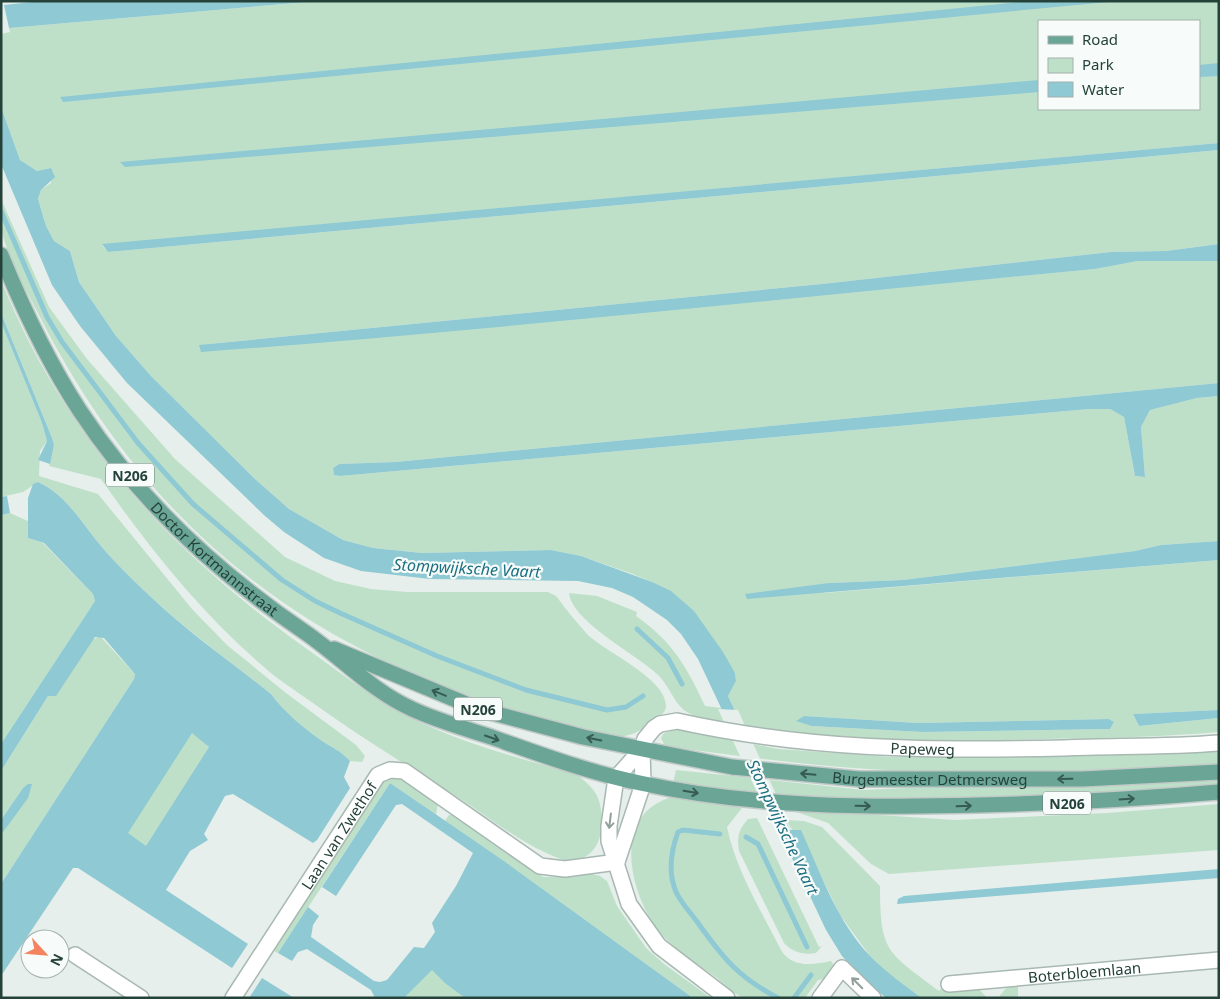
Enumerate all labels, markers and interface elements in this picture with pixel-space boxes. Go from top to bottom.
legend [1038,20,1200,110]
text: Road [1082,29,1118,49]
text: Park [1082,54,1114,74]
text: Water [1082,79,1124,99]
road number: N206 [106,464,154,486]
street label: Doctor Kortmannstraat [147,497,283,621]
water label: Stompwijksche Vaart [393,553,542,583]
one-way arrow [432,688,447,697]
road number: N206 [454,698,502,721]
one-way arrow [484,734,499,743]
one-way arrow [587,734,603,744]
street label: Papeweg [890,738,955,759]
water label: Stompwijksche Vaart [742,756,824,899]
street label: Burgemeester Detmersweg [831,767,1027,789]
one-way arrow [801,769,817,779]
one-way arrow [1057,774,1074,784]
street label: Laan van Zwethof [296,777,382,893]
one-way arrow [682,787,698,797]
road number: N206 [1043,791,1091,814]
one-way arrow [1118,794,1134,804]
one-way arrow [855,801,871,811]
one-way arrow [956,801,972,810]
one-way arrow [605,812,615,828]
north arrow [20,929,70,979]
text: N [46,951,68,969]
street label: Boterbloemlaan [1027,957,1142,987]
one-way arrow [851,977,863,990]

